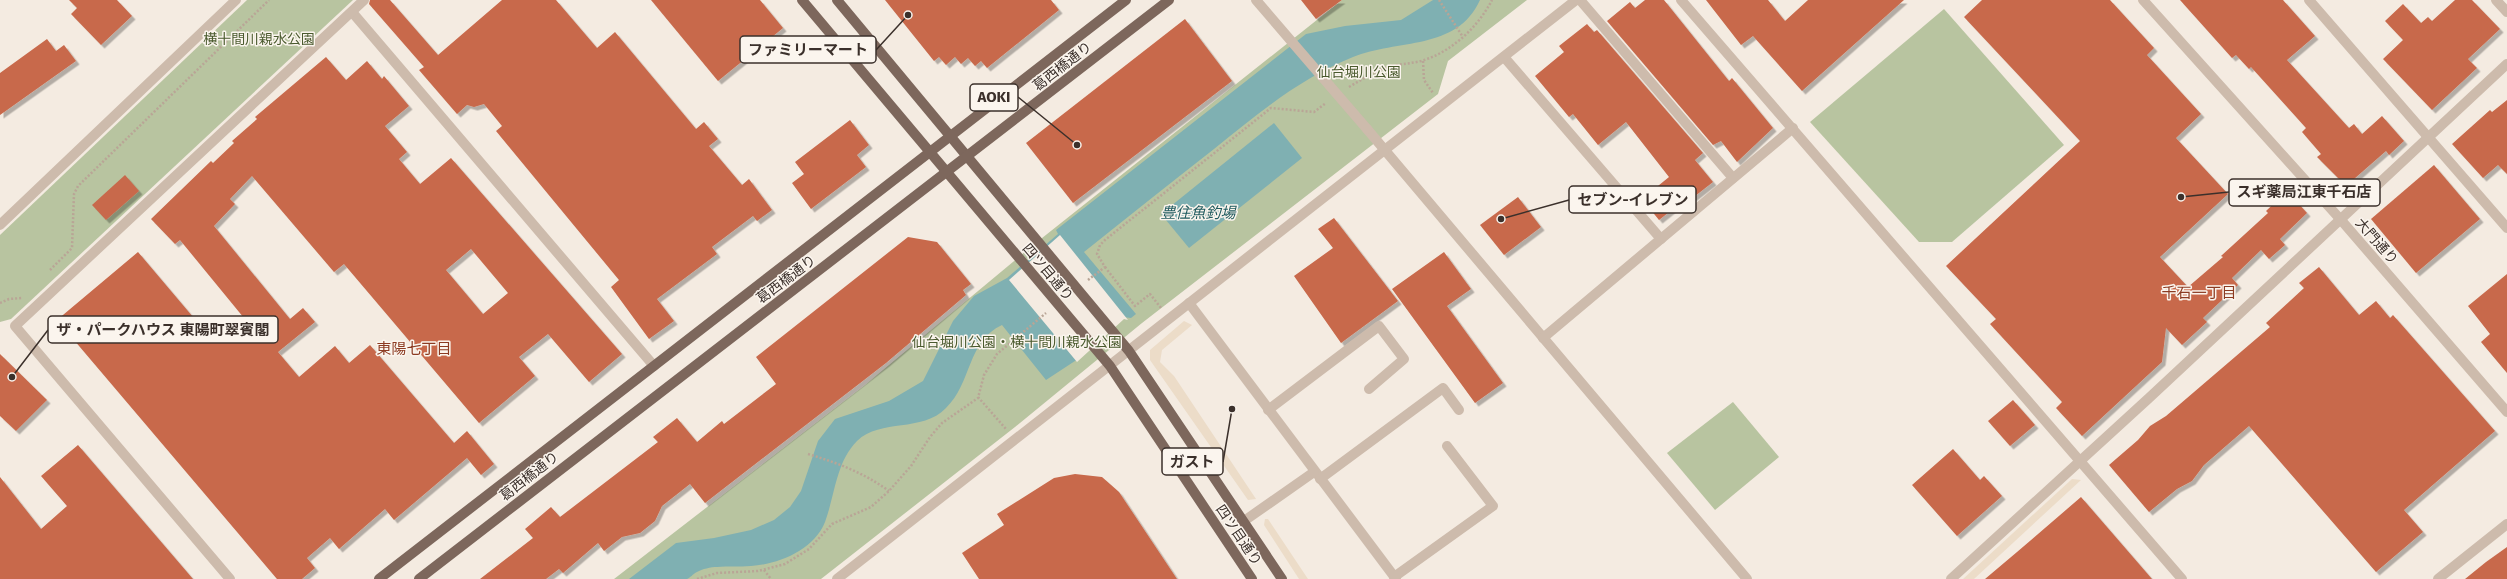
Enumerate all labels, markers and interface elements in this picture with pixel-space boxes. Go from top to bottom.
park label: 横十間川親水公園 [203,31,315,48]
callout: ファミリーマート [740,36,876,63]
street label: 葛西橋通り [1029,38,1095,95]
text: ファミリーマート [748,41,868,59]
park label: 仙台堀川公園 [1317,64,1401,81]
callout: AOKI [970,84,1018,111]
text: AOKI [977,88,1010,106]
callout: スギ薬局江東千石店 [2229,179,2380,206]
text: スギ薬局江東千石店 [2236,183,2372,201]
callout: セブン-イレブン [1569,186,1696,213]
text: セブン-イレブン [1577,191,1689,209]
water label: 豊住魚釣場 [1160,204,1237,222]
street label: 大門通り [2352,215,2401,268]
street label: 四ツ目通り [1019,240,1077,305]
street label: 葛西橋通り [753,252,819,307]
district label: 千石一丁目 [2161,284,2237,302]
callout: ザ・パークハウス 東陽町翠賓閣 [48,316,278,343]
text: ザ・パークハウス 東陽町翠賓閣 [57,321,269,339]
park label: 仙台堀川公園・横十間川親水公園 [912,334,1122,351]
district label: 東陽七丁目 [376,340,452,358]
street label: 葛西橋通り [496,448,562,505]
callout: ガスト [1162,448,1223,475]
text: ガスト [1169,453,1215,471]
street label: 四ツ目通り [1212,502,1265,569]

